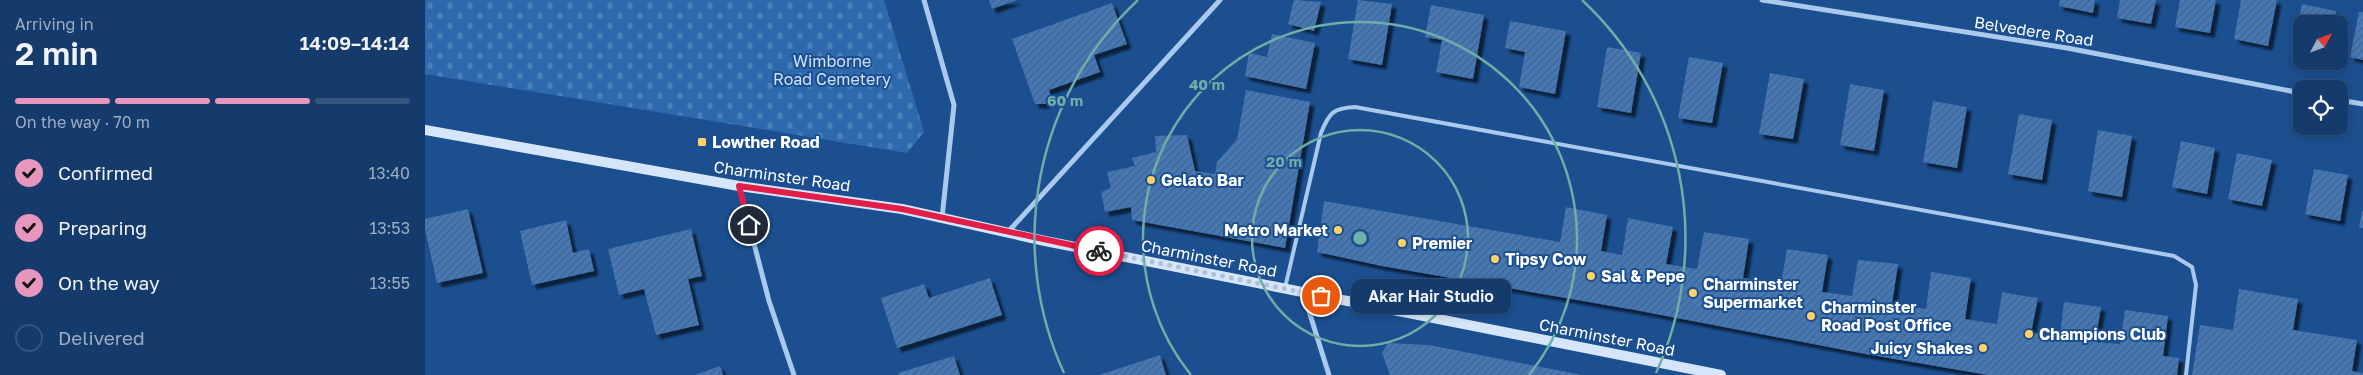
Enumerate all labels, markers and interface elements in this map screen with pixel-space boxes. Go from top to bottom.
street label: Belvedere Road [1973,12,2095,50]
text: Arriving in [15,14,94,34]
north arrow [2293,15,2347,70]
map controls [2293,15,2348,135]
text: 14:09–14:14 [300,31,410,54]
text: 2 min [15,34,98,72]
park label: Wimborne Road Cemetery [773,51,891,89]
text: 40 m [1189,75,1225,93]
button: locate [2293,80,2348,135]
text: 60 m [1047,91,1083,109]
text: On the way · 70 m [15,112,150,132]
place label: Lowther Road [712,132,820,152]
marker: Lowther Road [696,136,708,148]
text: 20 m [1266,152,1302,170]
street label: Charminster Road [712,157,852,195]
icon: check [15,159,43,187]
text: Confirmed [58,161,153,184]
text: 13:40 [368,163,410,183]
place label: Gelato Bar [1161,170,1244,190]
marker: Gelato Bar [1145,174,1157,186]
pin [728,204,770,246]
icon: home [735,211,763,239]
icon: check [15,214,43,242]
text: Preparing [58,216,147,239]
text: 13:53 [369,218,410,238]
place label: Metro Market [1224,220,1328,240]
marker: Metro Market [1332,224,1344,236]
courier [1074,226,1124,276]
centre of rings [1351,229,1369,247]
place label: Premier [1412,233,1472,253]
street label: Charminster Road [1139,235,1279,281]
icon: bike [1085,237,1113,265]
marker: Premier [1396,237,1408,249]
place label: Tipsy Cow [1505,249,1587,269]
marker: Tipsy Cow [1489,253,1501,265]
place label: Sal & Pepe [1601,266,1685,286]
icon: check [15,269,43,297]
marker: Sal & Pepe [1585,270,1597,282]
text: On the way [58,271,160,294]
text: 13:55 [370,273,410,293]
place label: Charminster Supermarket [1703,274,1803,312]
pin [1300,275,1342,317]
callout: Akar Hair Studio [1351,278,1511,314]
icon: bag [1307,282,1335,310]
text: Akar Hair Studio [1368,286,1494,306]
marker: Charminster Supermarket [1687,287,1699,299]
place label: Charminster Road Post Office [1821,297,1951,335]
marker: Charminster Road Post Office [1805,310,1817,322]
street label: Charminster Road [1537,314,1677,360]
place label: Champions Club [2039,324,2166,344]
text: Delivered [58,326,145,349]
marker: Champions Club [2023,328,2035,340]
place label: Juicy Shakes [1870,338,1973,358]
marker: Juicy Shakes [1977,342,1989,354]

